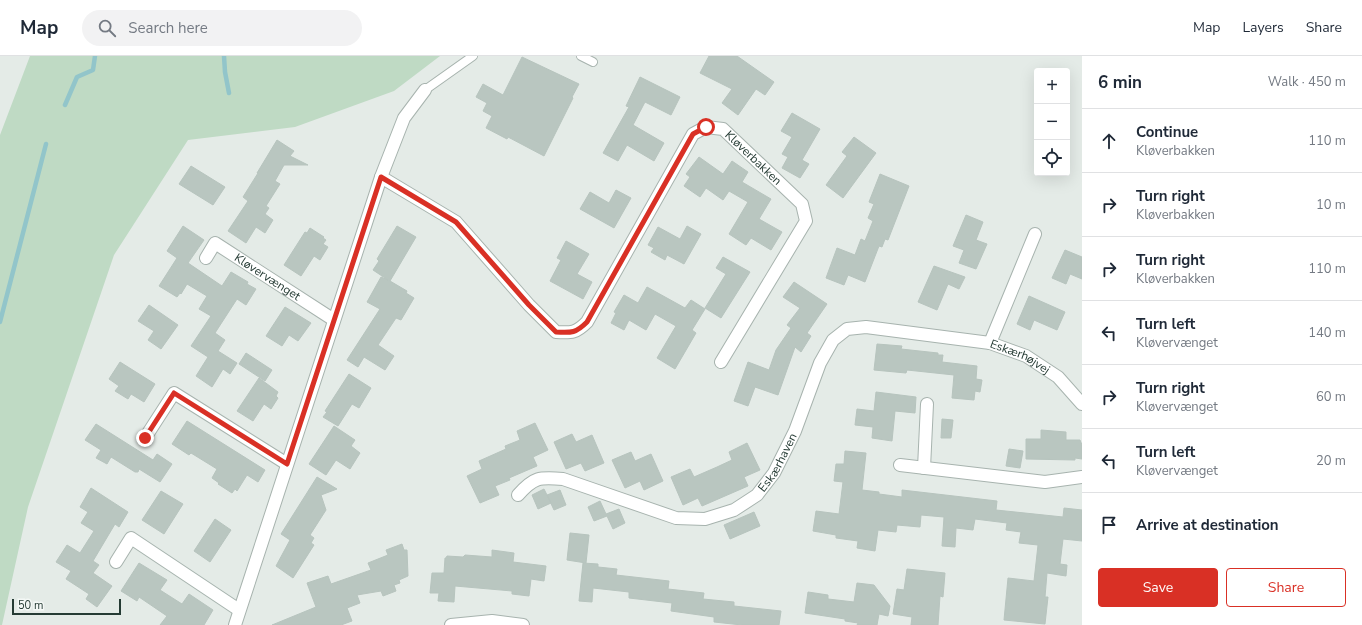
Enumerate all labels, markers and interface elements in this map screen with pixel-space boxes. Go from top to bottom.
search box [82,10,362,46]
text: Map [20,15,58,41]
icon: search [96,17,118,39]
text: Search here [128,18,208,38]
text: Map [1193,18,1220,37]
text: Layers [1242,18,1284,37]
text: Share [1306,18,1342,37]
map controls [1034,68,1070,176]
button: + [1034,68,1070,104]
text: 6 min [1098,71,1142,94]
text: Walk · 450 m [1268,73,1346,91]
button: − [1034,104,1070,140]
route start [697,118,715,136]
text: Continue [1136,122,1198,142]
street label: Kløverbakken [721,127,785,189]
icon: ahead [1098,130,1120,152]
text: 110 m [1308,132,1346,150]
button: locate [1034,140,1070,176]
text: Kløverbakken [1136,142,1215,160]
text: Turn right [1136,186,1205,206]
icon: right [1098,194,1120,216]
text: 10 m [1316,196,1346,214]
text: Kløverbakken [1136,206,1215,224]
street label: Kløvervænget [231,250,304,305]
text: Turn right [1136,250,1205,270]
icon: right [1098,258,1120,280]
text: 110 m [1308,260,1346,278]
text: Kløverbakken [1136,270,1215,288]
text: Turn left [1136,314,1195,334]
icon: left [1098,322,1120,344]
text: 140 m [1308,324,1346,342]
text: Kløvervænget [1136,334,1218,352]
street label: Eskærhøjvej [988,336,1053,378]
text: Turn right [1136,378,1205,398]
icon: right [1098,386,1120,408]
text: 60 m [1316,388,1346,406]
text: Kløvervænget [1136,398,1218,416]
route end [136,429,154,447]
street label: Eskærhaven [754,430,801,495]
text: Turn left [1136,442,1195,462]
icon: left [1098,450,1120,472]
text: 20 m [1316,452,1346,470]
text: Kløvervænget [1136,462,1218,480]
icon: arrive [1098,514,1120,536]
text: Arrive at destination [1136,515,1279,535]
button: Save [1098,568,1218,607]
button: Share [1226,568,1346,607]
scale bar [12,597,121,616]
text: 50 m [18,598,43,613]

